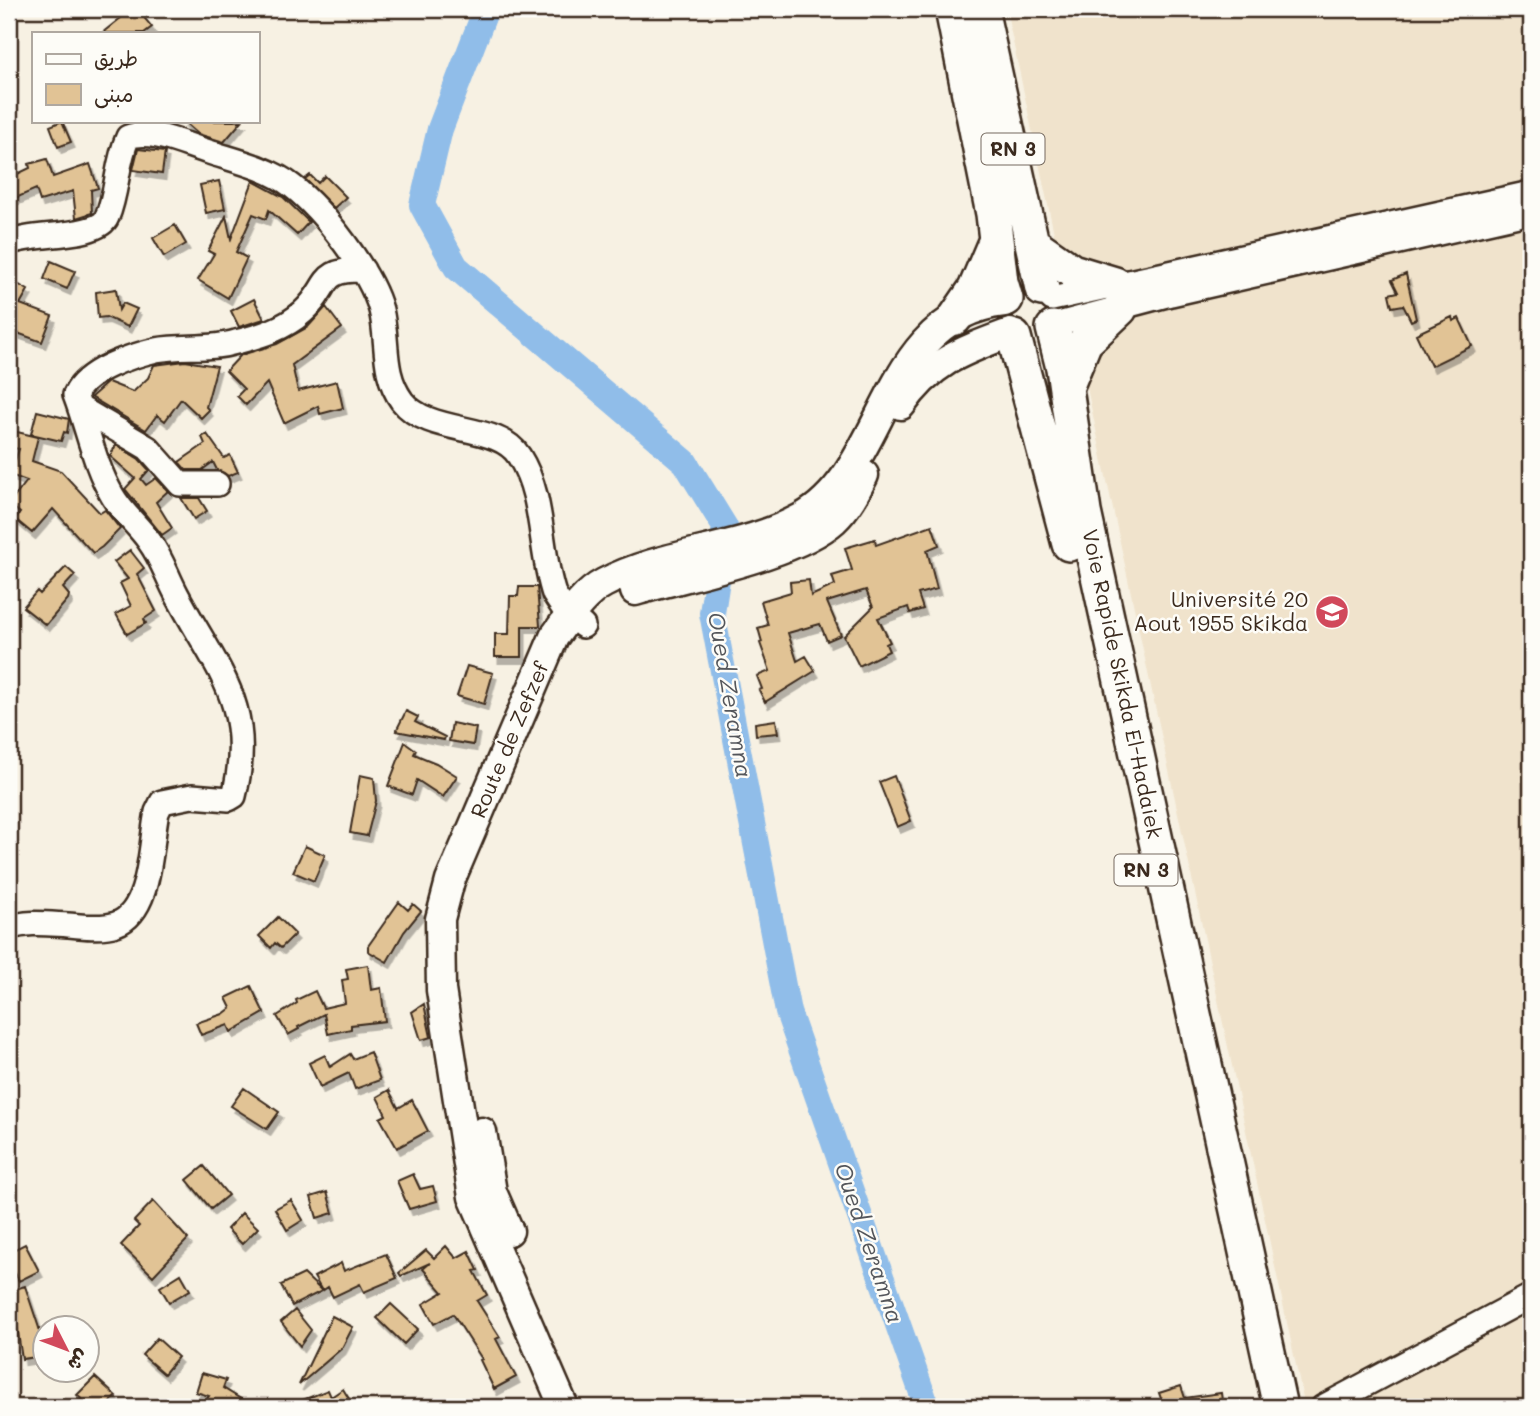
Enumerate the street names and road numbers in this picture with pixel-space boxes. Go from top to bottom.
road number: RN 3 [982,134,1044,164]
street label: Voie Rapide Skikda El-Hadaiek [1077,526,1170,841]
street label: Route de Zefzef [463,656,554,822]
road number: RN 3 [1114,855,1178,886]

